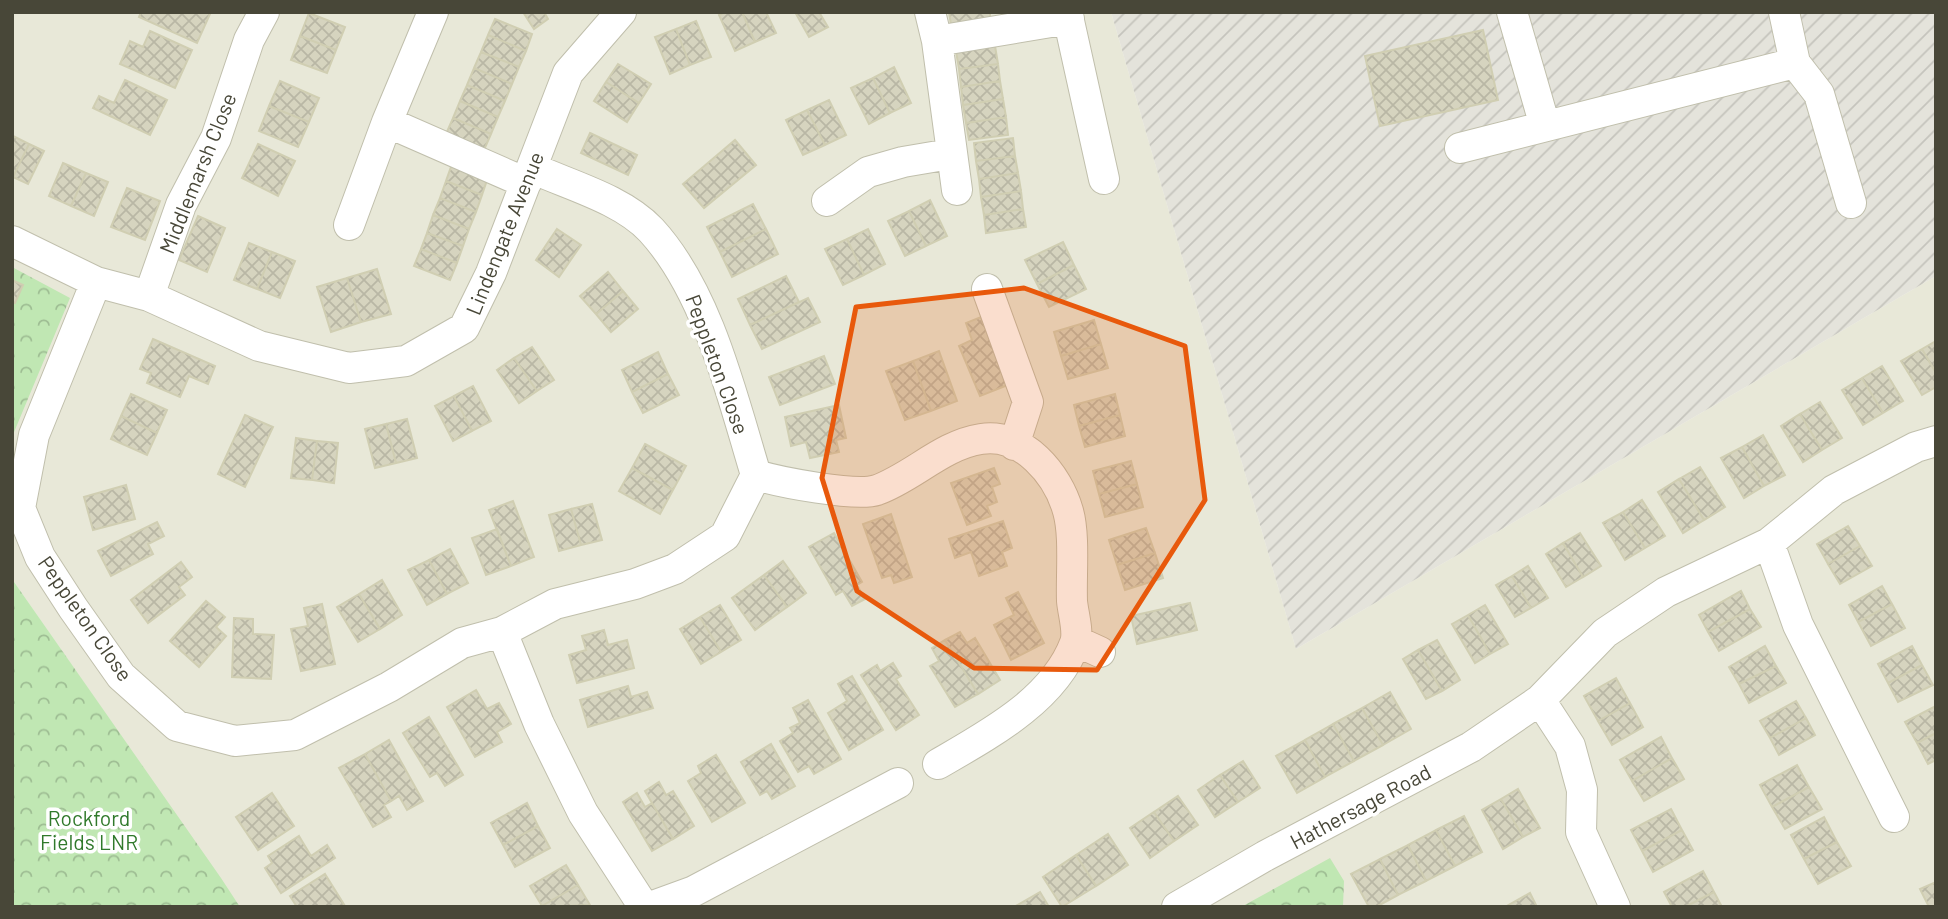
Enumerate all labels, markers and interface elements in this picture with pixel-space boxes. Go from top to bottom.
street label: Middlemarsh Close [153,89,241,257]
street label: Lindengate Avenue [460,148,548,318]
street label: Peppleton Close [681,291,755,437]
street label: Peppleton Close [34,551,138,685]
street label: Hathersage Road [1285,758,1435,854]
park label: Rockford Fields LNR [40,805,138,854]

